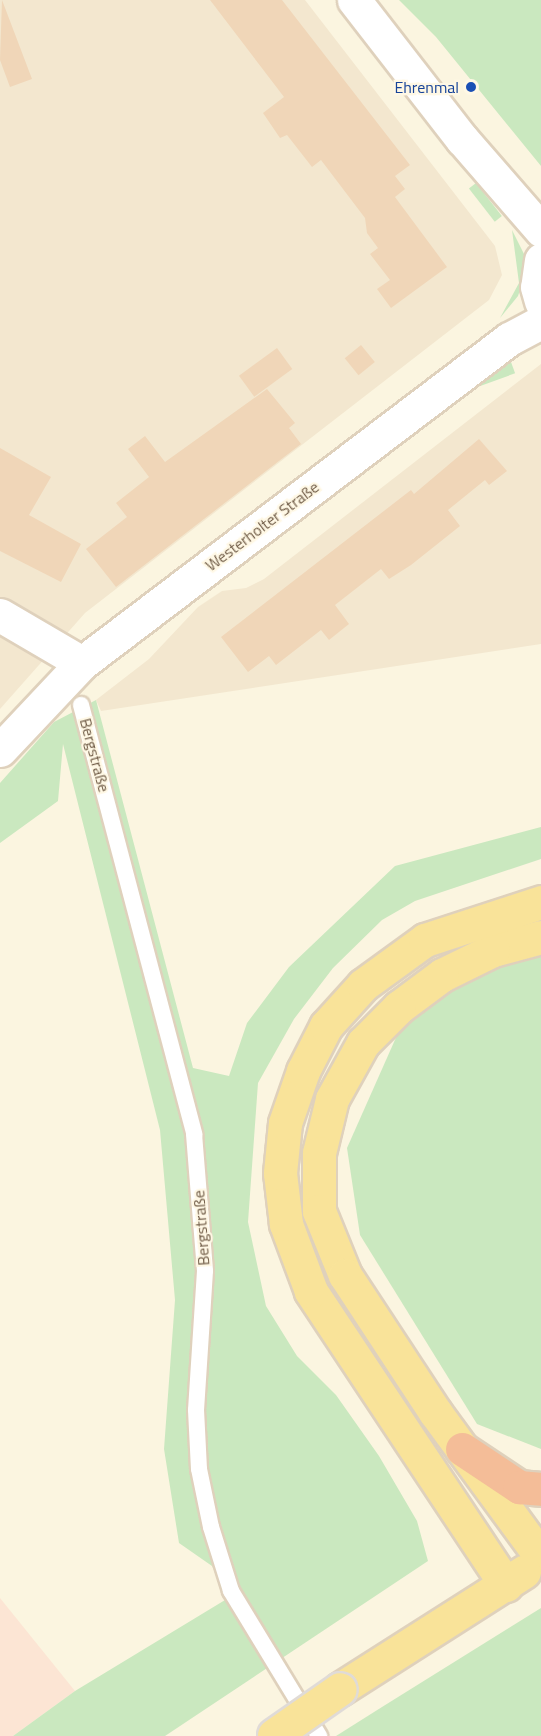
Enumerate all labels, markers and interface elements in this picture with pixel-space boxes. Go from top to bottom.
place label: Ehrenmal [394,77,459,97]
marker: Ehrenmal [464,80,478,94]
street label: Westerholter Straße [201,477,323,575]
street label: Bergstraße [76,716,114,794]
street label: Bergstraße [189,1190,213,1266]

